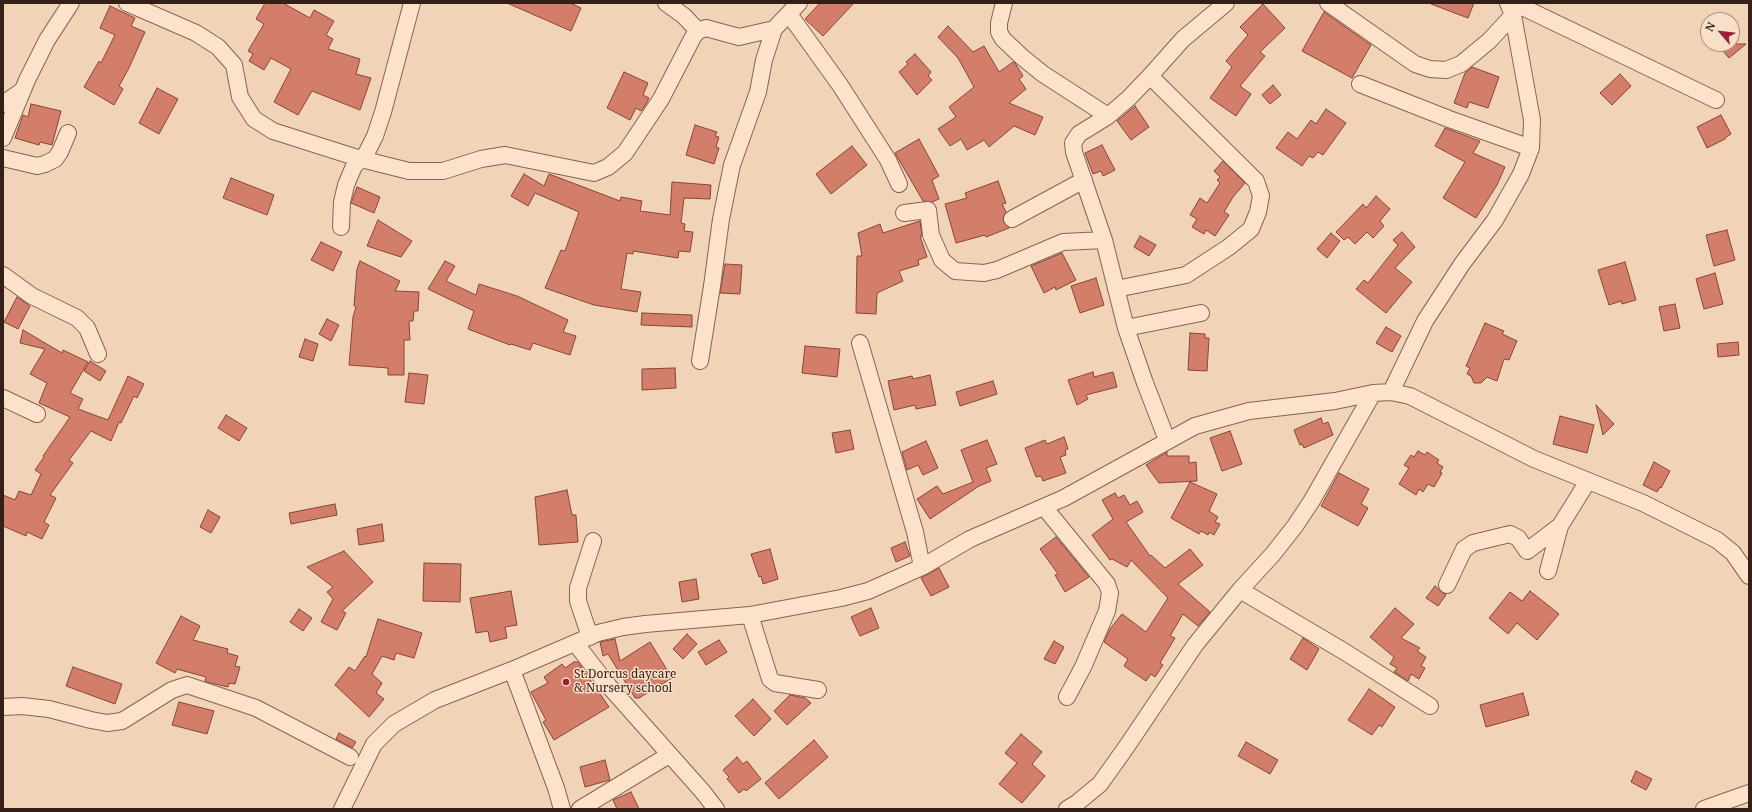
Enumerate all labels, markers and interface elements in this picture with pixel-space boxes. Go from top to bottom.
north arrow [1700,12,1740,52]
text: N [1701,19,1719,34]
place label: St.Dorcus daycare & Nursery school [574,668,677,696]
marker: St.Dorcus daycare & Nursery school [561,677,571,687]

